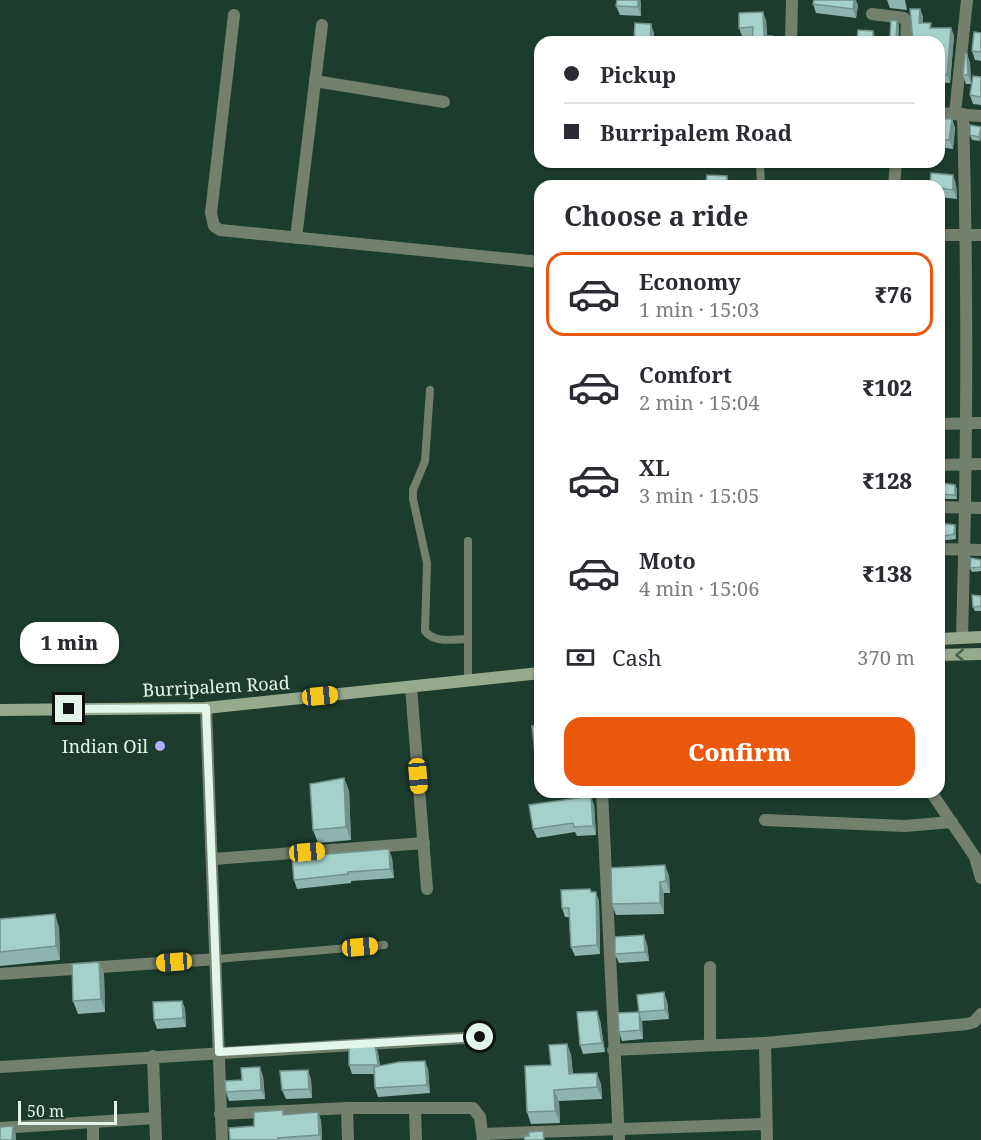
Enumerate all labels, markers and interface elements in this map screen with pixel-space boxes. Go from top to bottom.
text: Pickup [600,59,676,89]
text: Burripalem Road [600,117,792,147]
text: Choose a ride [564,197,749,234]
text: Economy [639,266,741,296]
icon: car [567,267,621,321]
text: ₹76 [875,279,912,309]
text: 1 min · 15:03 [639,296,759,323]
text: Comfort [639,359,732,389]
icon: car [567,360,621,414]
text: ₹102 [862,372,912,402]
text: 2 min · 15:04 [639,389,759,416]
text: XL [639,452,670,482]
icon: car [567,453,621,507]
text: ₹128 [862,465,912,495]
text: 3 min · 15:05 [639,482,759,509]
text: Moto [639,545,696,575]
icon: car [567,546,621,600]
text: ₹138 [862,558,912,588]
text: 4 min · 15:06 [639,575,759,602]
callout: 1 min [20,622,118,664]
text: 1 min [41,629,98,656]
icon: cash [564,641,597,674]
text: Cash [612,642,662,672]
text: 370 m [857,644,915,671]
one-way arrow [955,648,964,661]
street label: Burripalem Road [142,670,290,702]
car [301,685,339,707]
route end [55,695,82,722]
button: Confirm [564,717,915,786]
place label: Indian Oil [62,734,148,758]
marker: Indian Oil [153,739,167,753]
car [407,757,429,795]
car [288,841,326,863]
car [341,936,379,958]
car [155,952,193,972]
route start [466,1023,493,1050]
scale bar [18,1098,117,1126]
text: 50 m [27,1100,64,1122]

